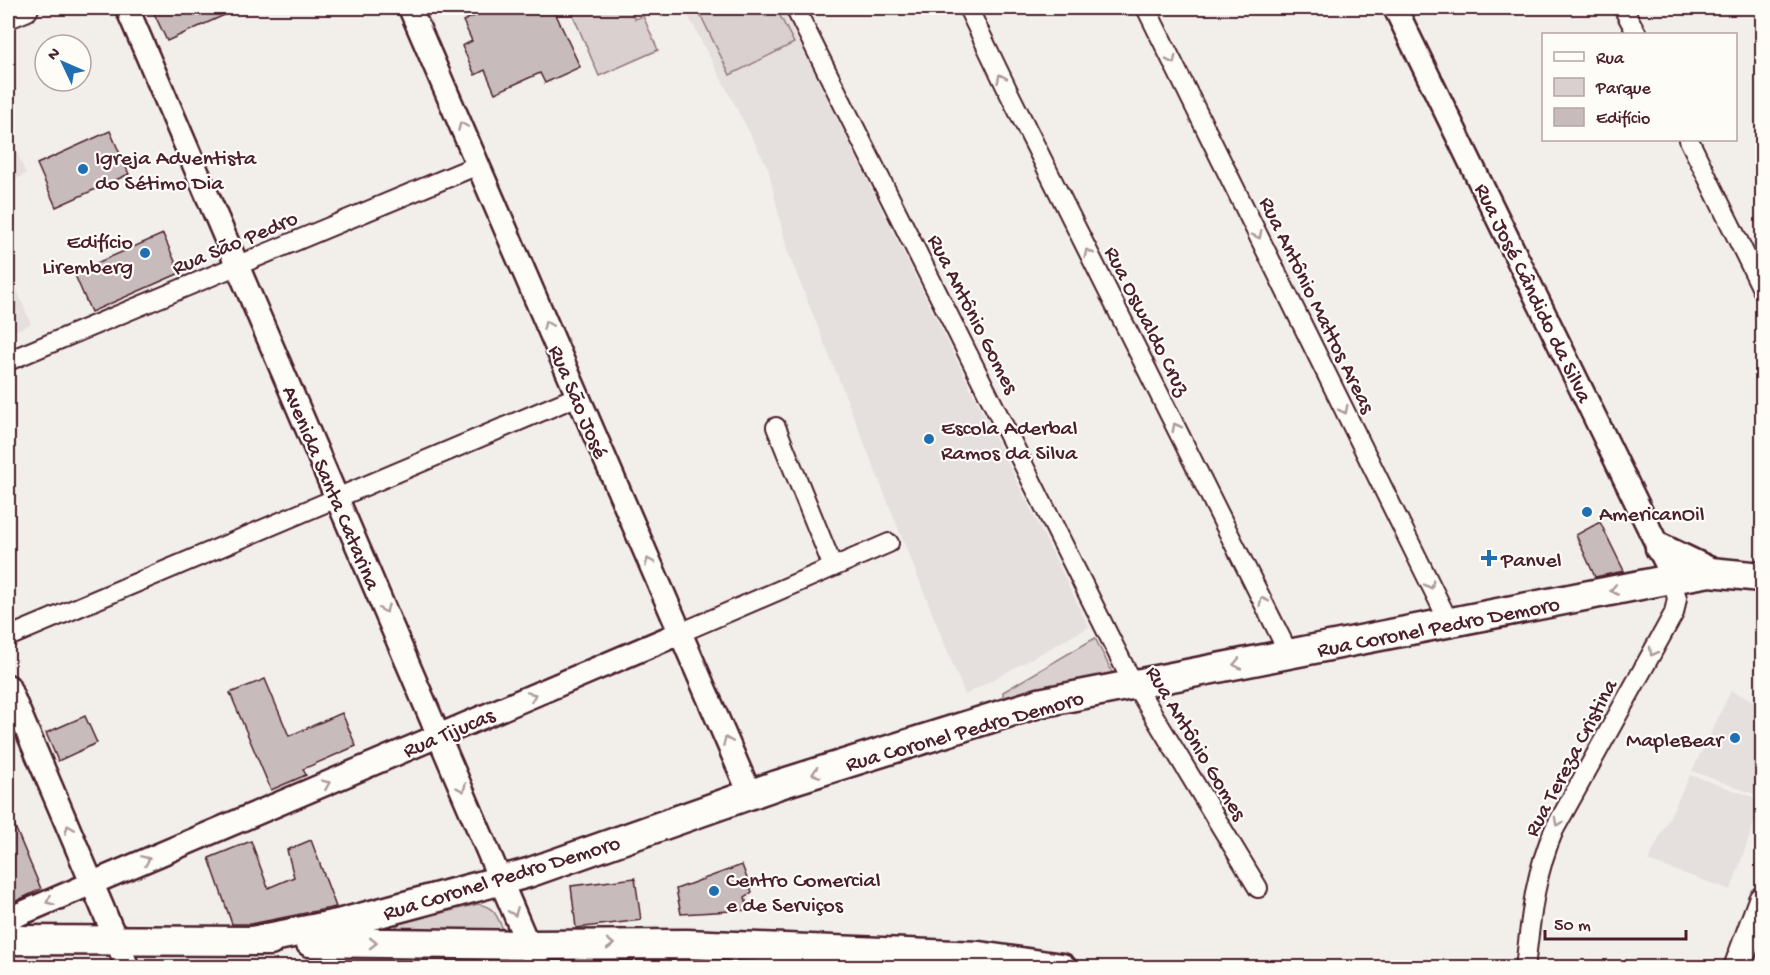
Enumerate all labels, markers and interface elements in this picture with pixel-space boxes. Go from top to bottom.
north arrow [33,33,93,93]
legend [1542,33,1737,141]
text: N [44,44,66,65]
text: Rua [1596,49,1625,70]
one-way arrow [1165,54,1177,65]
one-way arrow [997,74,1009,85]
text: Parque [1595,79,1652,100]
text: Edifício [1596,109,1650,130]
one-way arrow [457,122,469,133]
place label: Igreja Adventista do Sétimo Dia [95,147,257,198]
marker: Igreja Adventista do Sétimo Dia [76,162,90,176]
street label: Rua José Cândido da Silva [1467,180,1596,408]
street label: Rua Antônio Mattos Areas [1252,193,1380,419]
street label: Rua São Pedro [169,207,302,283]
one-way arrow [1251,229,1263,240]
place label: Edifício Liremberg [42,231,133,282]
street label: Rua Antônio Gomes [920,231,1023,400]
street label: Rua Oswaldo Cruz [1097,243,1195,402]
marker: Edifício Liremberg [138,246,152,260]
one-way arrow [1084,248,1096,259]
one-way arrow [542,320,554,331]
street label: Rua São José [541,342,612,464]
street label: Avenida Santa Catarina [274,383,384,595]
one-way arrow [1337,403,1349,414]
place label: Escola Aderbal Ramos da Silva [941,417,1078,468]
one-way arrow [1172,423,1183,433]
marker: Escola Aderbal Ramos da Silva [922,432,936,446]
place label: AmericanOil [1599,503,1705,529]
marker: AmericanOil [1580,505,1594,519]
place label: Panvel [1500,549,1562,575]
marker: Panvel [1482,551,1496,565]
one-way arrow [645,557,657,568]
one-way arrow [1423,579,1435,590]
one-way arrow [1609,583,1619,596]
street label: Rua Coronel Pedro Demoro [1315,593,1562,665]
one-way arrow [1259,597,1271,608]
one-way arrow [378,603,390,614]
one-way arrow [1649,645,1660,656]
one-way arrow [1232,657,1242,670]
street label: Rua Antônio Gomes [1138,662,1251,827]
street label: Rua Tereza Cristina [1520,675,1625,842]
street label: Rua Coronel Pedro Demoro [843,686,1087,779]
one-way arrow [525,691,536,703]
street label: Rua Tijucas [400,703,500,766]
place label: MapleBear [1626,729,1725,755]
marker: MapleBear [1728,731,1742,745]
one-way arrow [722,736,734,747]
one-way arrow [811,766,822,778]
one-way arrow [319,779,330,791]
one-way arrow [455,782,467,793]
one-way arrow [1554,816,1565,826]
one-way arrow [65,825,77,836]
street label: Rua Coronel Pedro Demoro [381,831,624,928]
one-way arrow [140,855,151,867]
place label: Centro Comercial e de Serviços [726,869,881,920]
marker: Centro Comercial e de Serviços [707,884,721,898]
one-way arrow [45,894,56,906]
scale bar [1545,903,1686,941]
one-way arrow [507,907,520,917]
text: 50 m [1554,916,1591,937]
one-way arrow [369,936,378,949]
one-way arrow [606,938,615,950]

